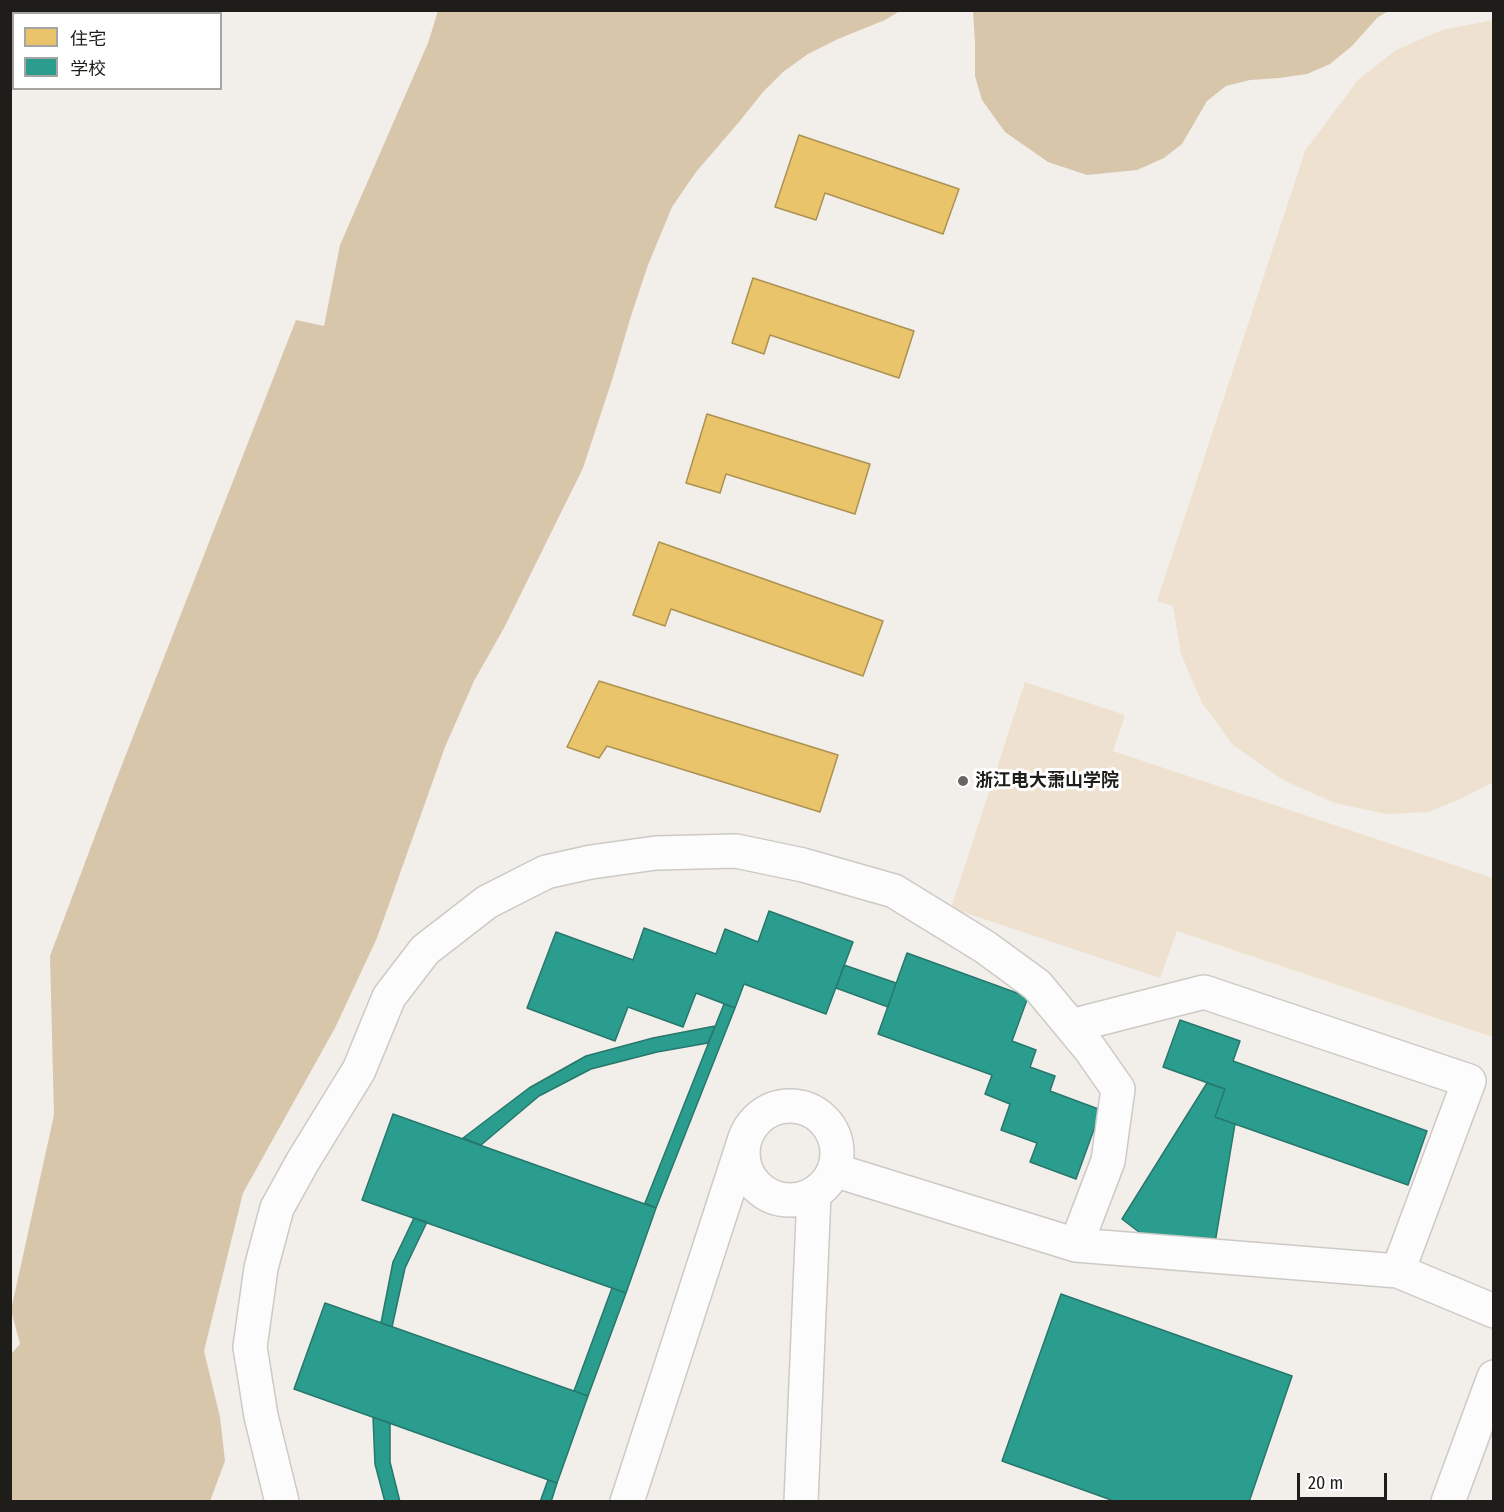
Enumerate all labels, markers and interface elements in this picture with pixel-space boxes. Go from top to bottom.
legend [12,12,222,90]
text: 住宅 [70,28,106,50]
text: 学校 [70,58,106,80]
place label: 浙江电大萧山学院 [975,770,1119,792]
marker: 浙江电大萧山学院 [956,774,970,788]
scale bar [1300,1461,1390,1499]
text: 20 m [1308,1472,1343,1494]

